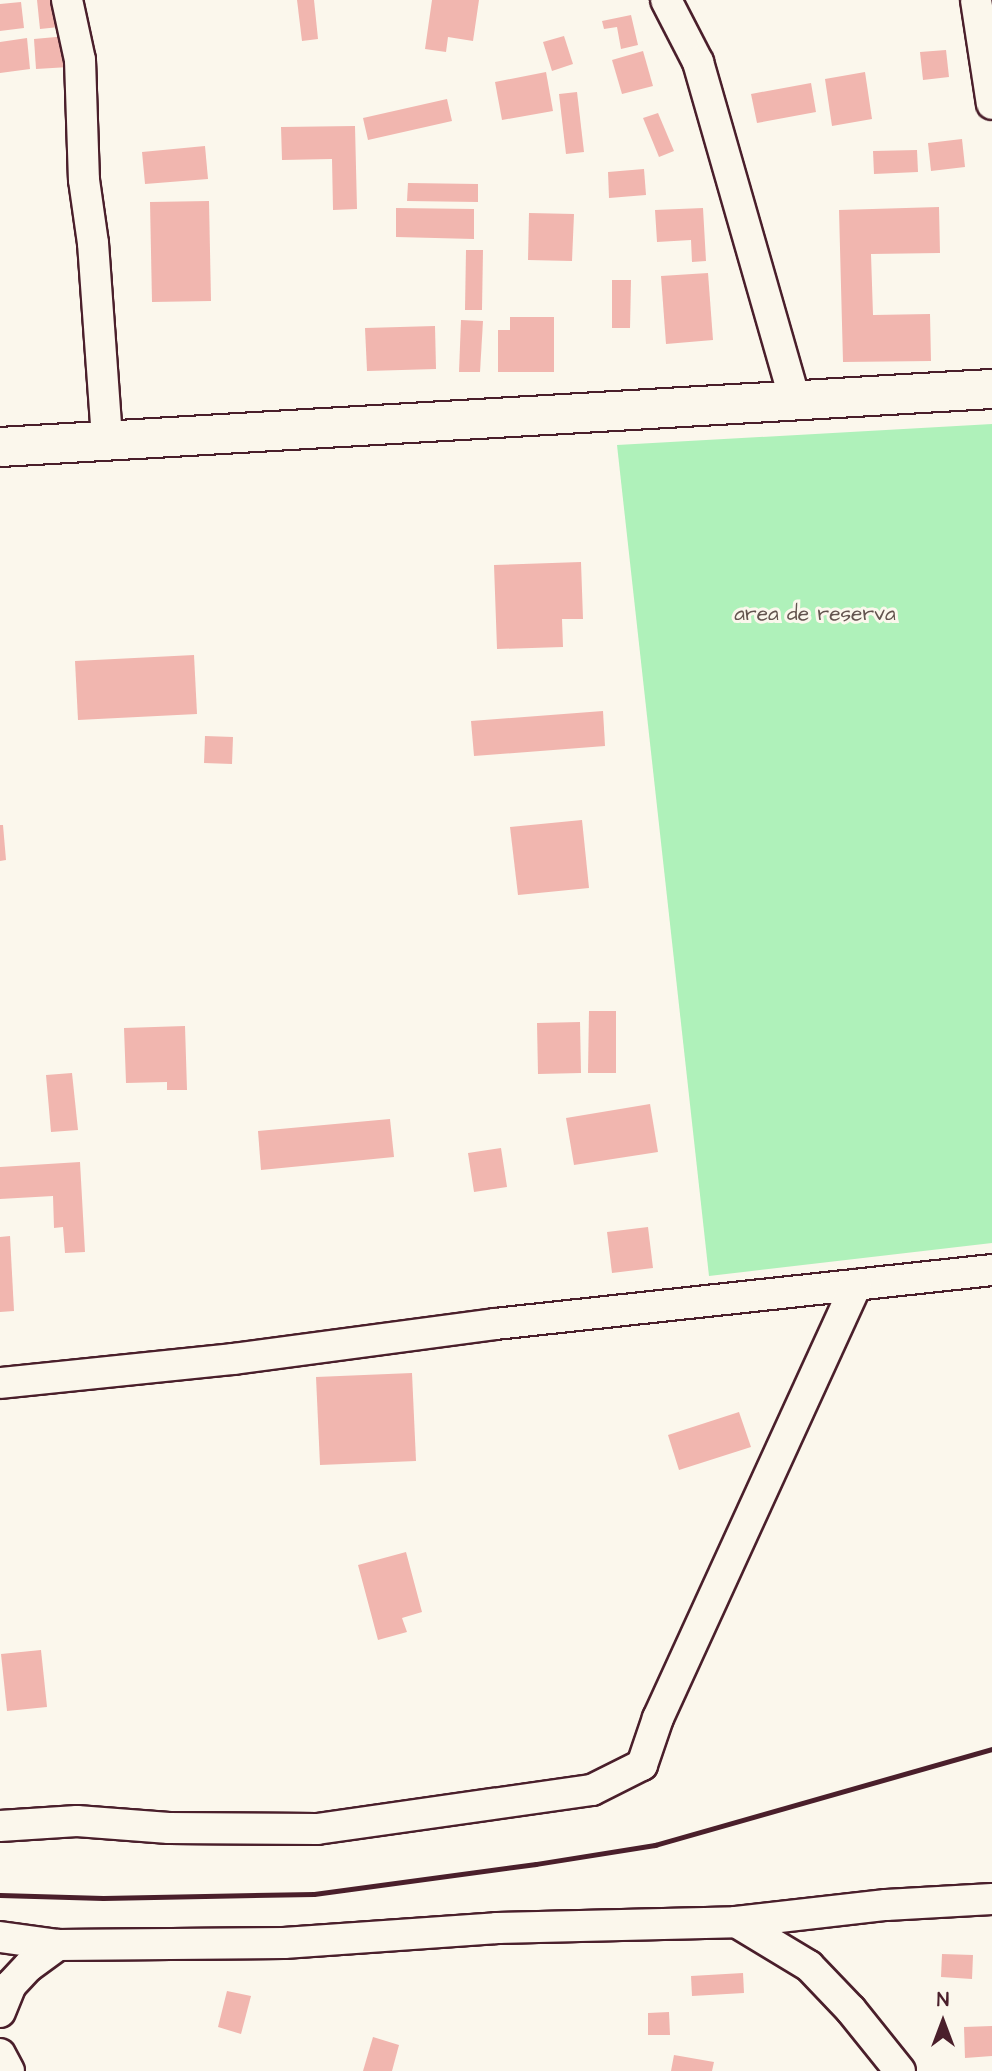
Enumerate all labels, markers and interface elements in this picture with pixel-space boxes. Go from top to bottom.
park label: area de reserva [734,601,896,627]
north arrow [908,1987,978,2057]
text: N [937,1987,949,2014]

